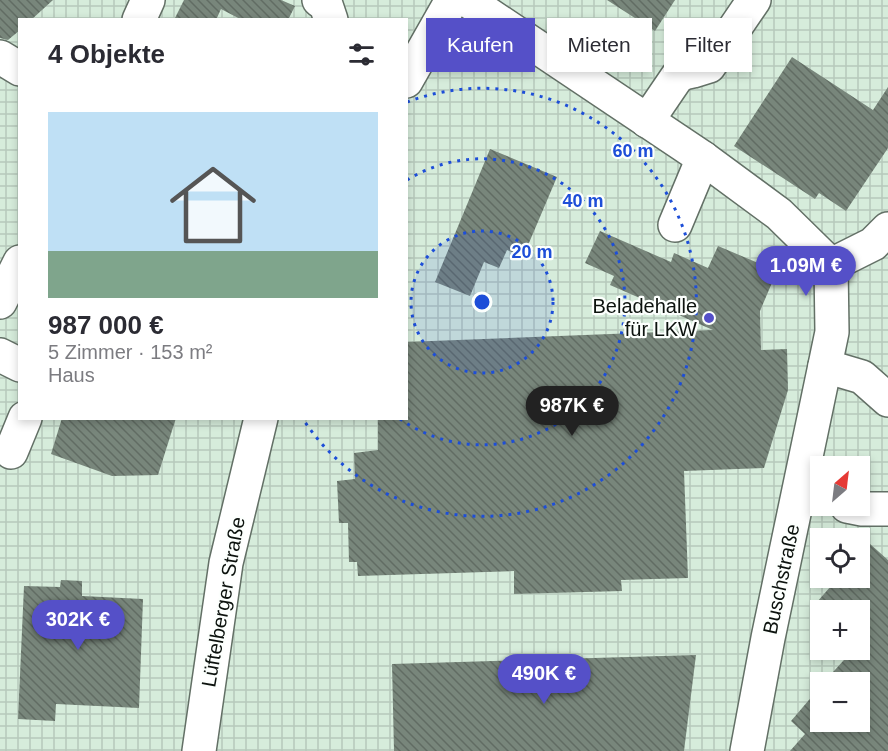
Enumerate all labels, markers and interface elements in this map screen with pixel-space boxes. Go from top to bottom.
chip: Kaufen [426,18,535,72]
chip: Mieten [547,18,652,72]
chip: Filter [664,18,752,72]
icon: filters [345,38,378,71]
text: 4 Objekte [48,39,165,69]
text: 60 m [612,141,654,161]
icon: home [159,151,267,259]
text: 40 m [562,191,604,211]
text: 20 m [511,242,553,262]
pin: 1.09M € [751,246,861,297]
text: 1.09M € [770,254,842,276]
centre of rings [472,292,492,312]
place label: Beladehalle für LKW [592,295,697,340]
text: 987 000 € [48,310,164,340]
marker: Beladehalle für LKW [702,311,716,325]
text: 5 Zimmer · 153 m² [48,341,212,363]
text: Haus [48,364,95,386]
pin: 987K € [523,386,621,437]
text: 987K € [540,394,604,416]
north arrow [810,456,870,516]
map controls [810,456,870,732]
street label: Lüftelberger Straße [197,515,249,689]
street label: Buschstraße [759,522,803,636]
button: locate [810,528,870,588]
pin: 302K € [29,600,127,651]
button: + [810,600,870,660]
text: 302K € [46,608,110,630]
pin: 490K € [495,654,593,705]
text: 490K € [512,662,576,684]
button: − [810,672,870,732]

